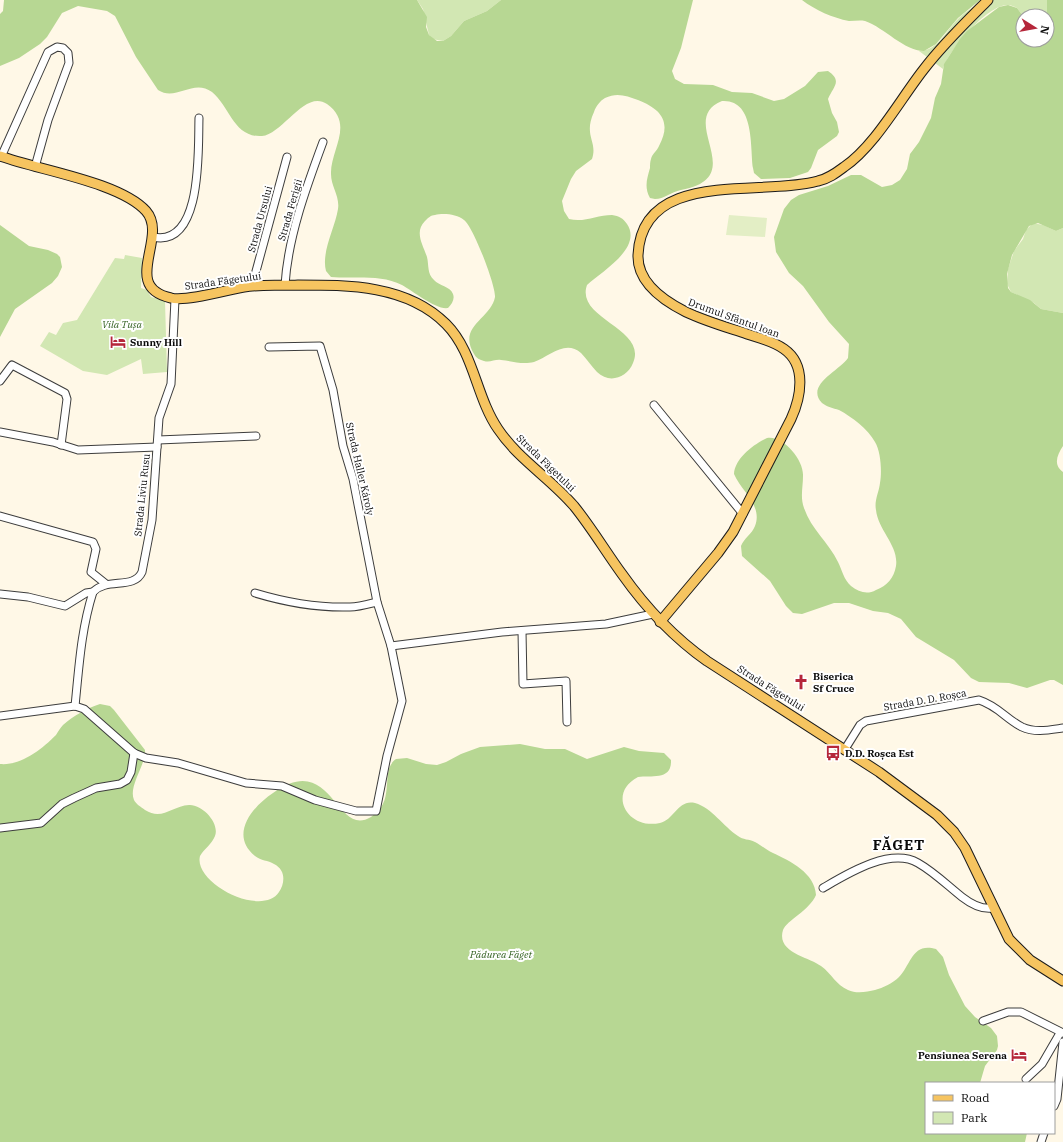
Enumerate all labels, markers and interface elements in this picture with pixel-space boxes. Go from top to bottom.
north arrow [1015,8,1055,48]
text: N [1037,24,1053,36]
street label: Strada Ferigii [275,178,305,242]
street label: Strada Ursului [245,184,275,254]
street label: Strada Făgetului [184,269,262,293]
street label: Drumul Sfântul Ioan [687,295,782,341]
park label: Vila Tușa [102,318,143,331]
hotel icon: Sunny Hill [109,333,127,351]
place label: Sunny Hill [130,336,182,349]
street label: Strada Haller Károly [343,421,377,518]
street label: Strada Făgetului [514,431,578,495]
street label: Strada Liviu Rusu [131,453,153,537]
street label: Strada Făgetului [735,662,807,714]
place label: Biserica Sf Cruce [813,670,855,695]
church icon: Biserica Sf Cruce [792,673,810,691]
street label: Strada D. D. Roșca [882,686,968,714]
bus stop icon: D.D. Roșca Est [824,744,842,762]
place label: D.D. Roșca Est [845,747,914,760]
district label: FĂGET [873,835,925,854]
park label: Pădurea Făget [469,948,532,961]
hotel icon: Pensiunea Serena [1010,1046,1028,1064]
place label: Pensiunea Serena [918,1049,1007,1062]
legend [925,1082,1055,1134]
text: Road [961,1090,990,1105]
text: Park [961,1110,987,1125]

